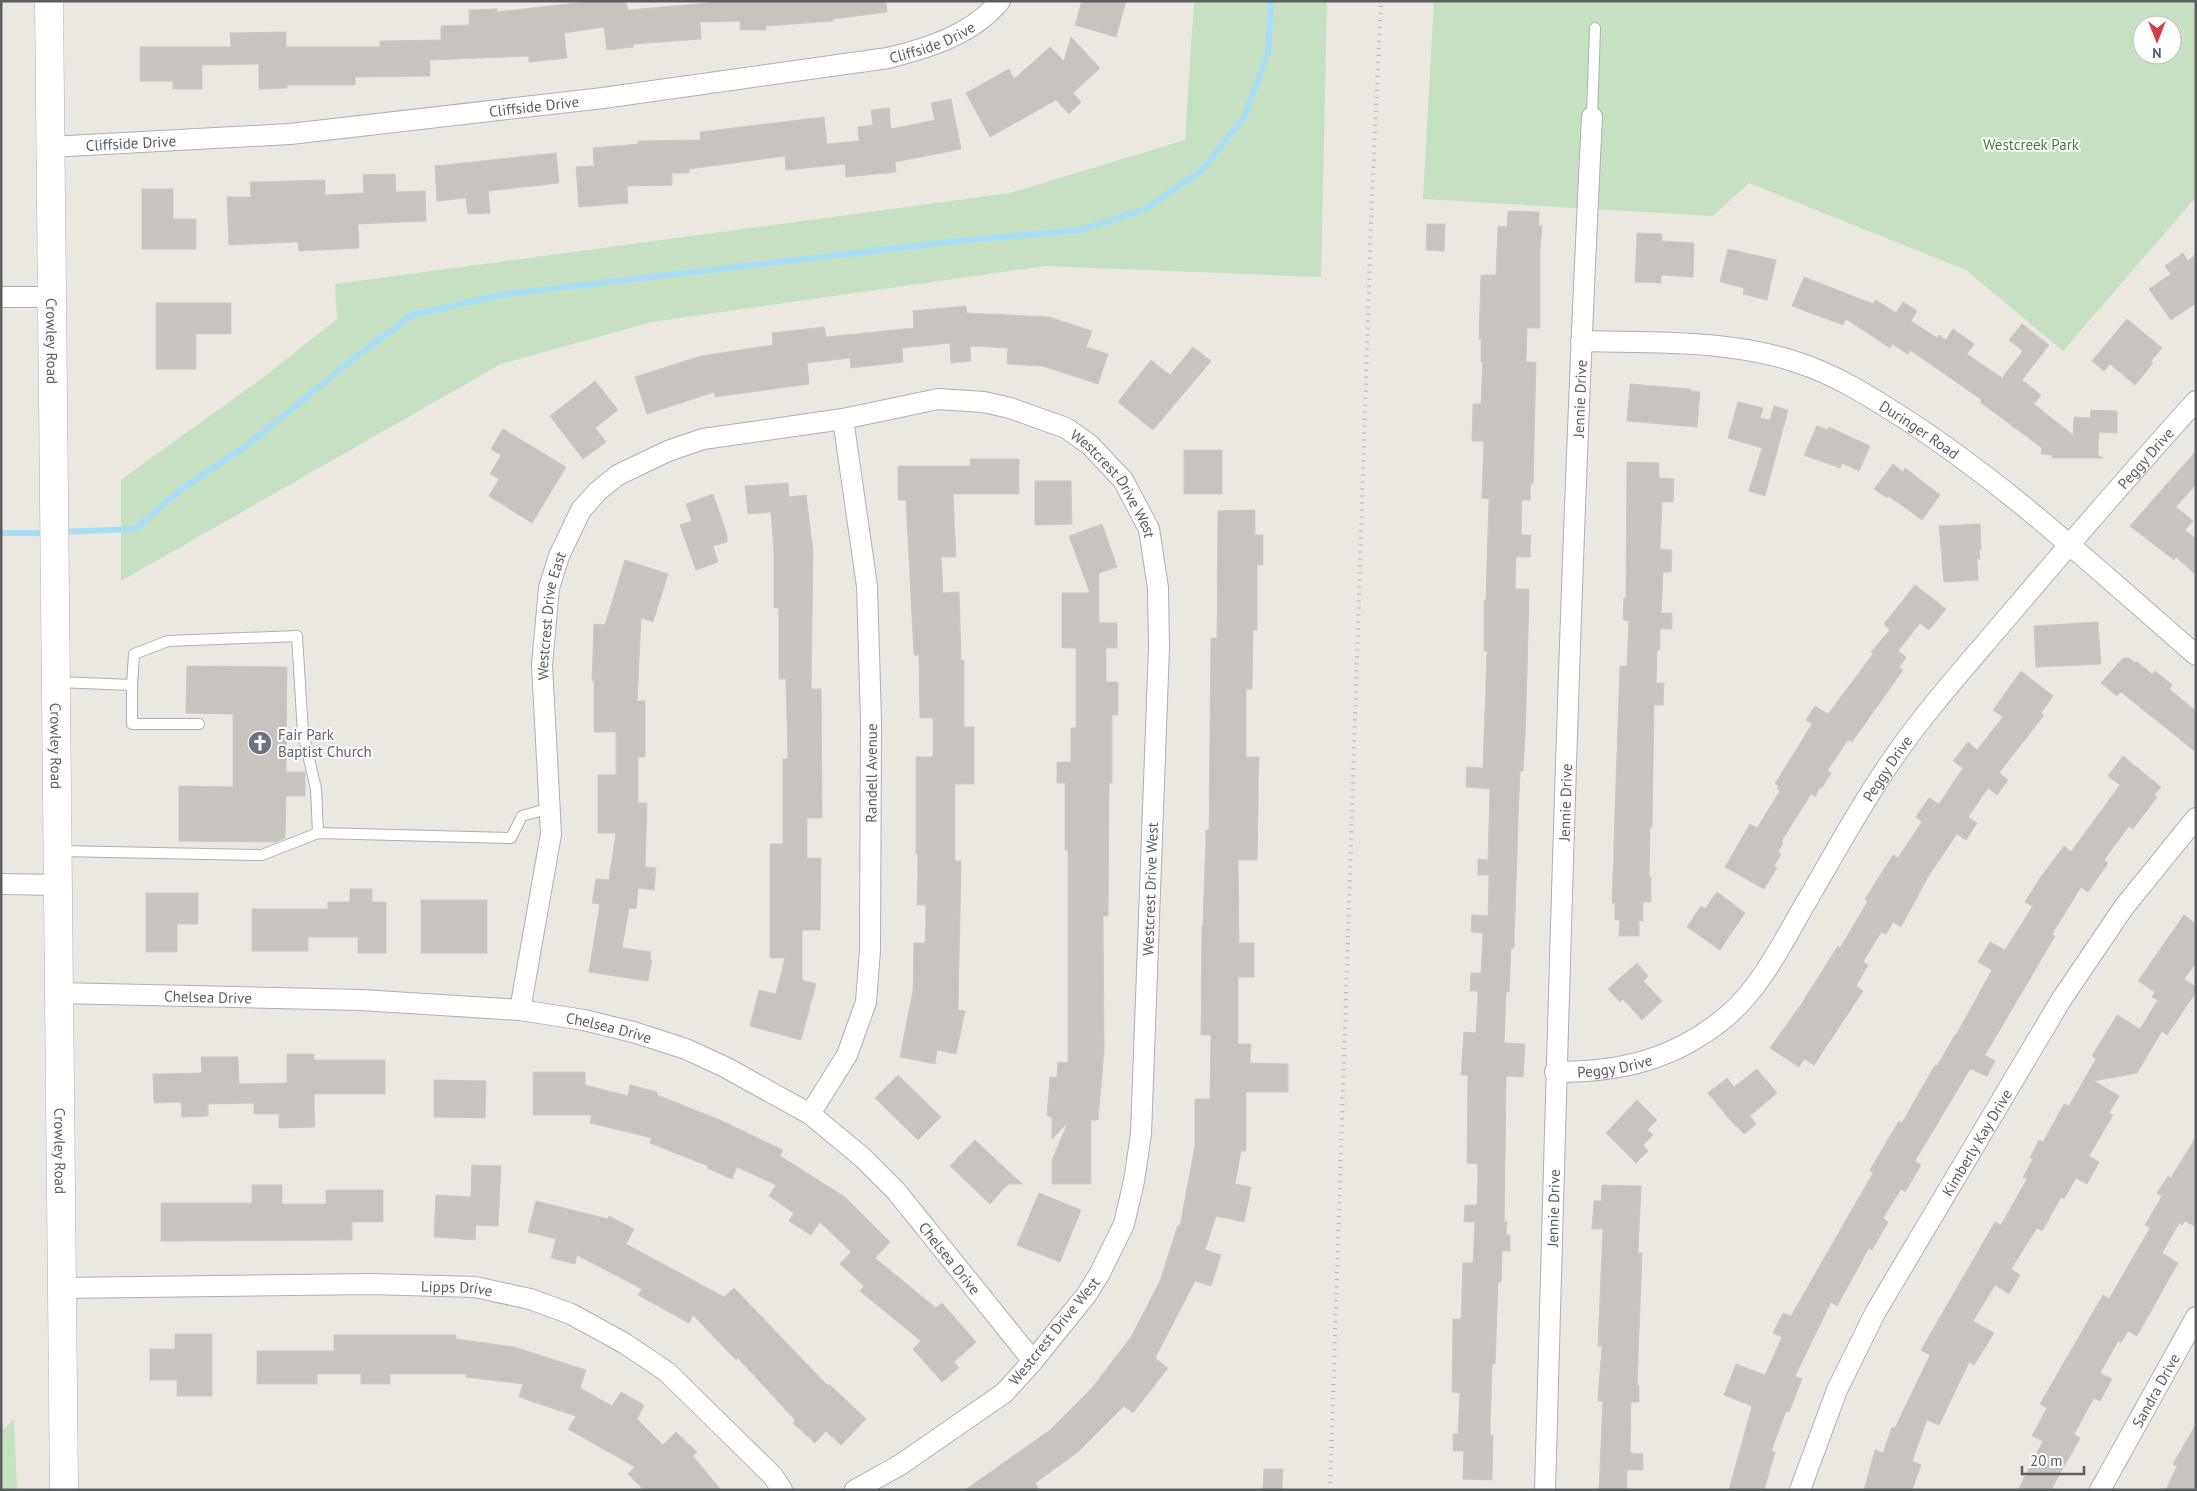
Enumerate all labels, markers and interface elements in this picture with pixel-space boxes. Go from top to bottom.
north arrow [2132,15,2182,65]
street label: Cliffside Drive [887,17,978,67]
text: N [2152,44,2162,62]
street label: Cliffside Drive [488,91,580,121]
street label: Cliffside Drive [85,131,176,155]
park label: Westcreek Park [1983,135,2080,154]
street label: Crowley Road [42,298,62,384]
street label: Jennie Drive [1568,359,1590,439]
street label: Duringer Road [1876,396,1963,463]
street label: Peggy Drive [2113,423,2177,492]
street label: Westcrest Drive West [1067,425,1160,539]
street label: Westcrest Drive East [532,548,569,681]
street label: Crowley Road [47,703,66,789]
street label: Randell Avenue [861,723,880,823]
place label: Fair Park Baptist Church [278,725,372,761]
church icon: Fair Park Baptist Church [247,730,273,756]
street label: Peggy Drive [1858,731,1916,805]
street label: Jennie Drive [1554,763,1576,842]
street label: Westcrest Drive West [1138,822,1162,956]
street label: Chelsea Drive [164,986,252,1007]
street label: Chelsea Drive [565,1008,654,1047]
street label: Peggy Drive [1577,1050,1654,1081]
street label: Kimberly Kay Drive [1937,1085,2016,1199]
street label: Crowley Road [51,1108,71,1194]
street label: Jennie Drive [1542,1169,1563,1248]
street label: Chelsea Drive [915,1218,985,1298]
street label: Westcrest Drive West [1005,1273,1103,1389]
street label: Lipps Drive [421,1276,495,1300]
street label: Sandra Drive [2127,1350,2184,1431]
scale bar [2022,1444,2084,1476]
text: 20 m [2030,1451,2063,1470]

